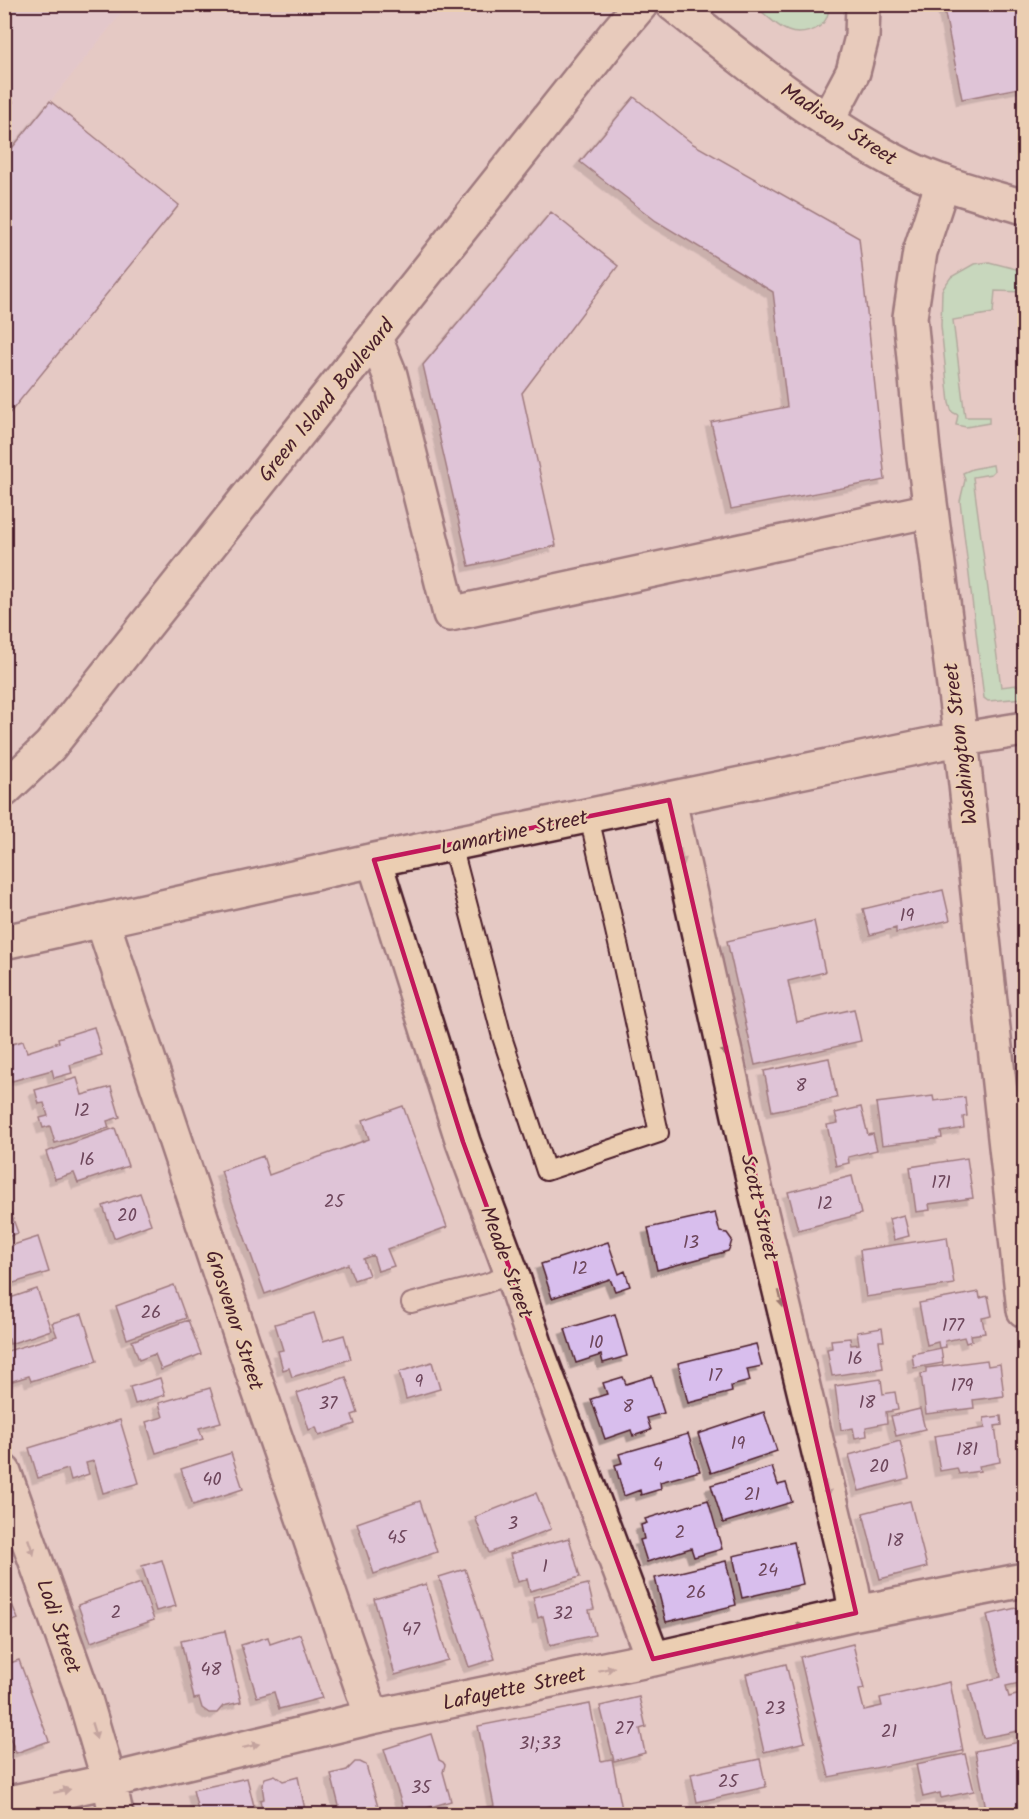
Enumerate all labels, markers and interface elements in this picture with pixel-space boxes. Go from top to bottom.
street label: Madison Street [773,75,904,176]
street label: Green Island Boulevard [251,311,404,490]
street label: Washington Street [935,660,988,827]
street label: Lamartine Street [437,802,592,865]
one-way arrow [678,848,687,867]
house number: 19 [900,902,914,931]
one-way arrow [720,1038,729,1057]
house number: 8 [796,1072,807,1101]
house number: 12 [74,1097,90,1126]
house number: 16 [79,1146,95,1175]
street label: Scott Street [730,1151,787,1264]
house number: 171 [931,1169,951,1198]
house number: 25 [324,1188,345,1217]
house number: 12 [817,1190,833,1219]
house number: 20 [117,1202,137,1231]
street label: Meade Street [470,1202,541,1324]
house number: 13 [683,1229,699,1258]
street label: Grosvenor Street [195,1246,272,1396]
house number: 12 [572,1255,588,1284]
one-way arrow [777,1290,787,1308]
house number: 26 [141,1299,161,1328]
house number: 177 [942,1312,965,1341]
house number: 10 [589,1329,603,1358]
house number: 16 [847,1345,863,1374]
house number: 17 [708,1362,723,1391]
house number: 9 [415,1368,424,1397]
house number: 179 [951,1372,974,1401]
house number: 18 [859,1389,875,1418]
house number: 37 [319,1390,338,1419]
house number: 8 [623,1393,634,1422]
house number: 19 [731,1430,745,1459]
house number: 181 [956,1436,978,1465]
house number: 4 [653,1451,663,1480]
house number: 20 [869,1453,889,1482]
house number: 40 [203,1466,221,1495]
one-way arrow [823,1479,833,1498]
house number: 21 [744,1481,760,1510]
house number: 3 [508,1510,518,1539]
house number: 2 [675,1519,685,1548]
house number: 45 [387,1524,408,1553]
house number: 18 [887,1527,903,1556]
one-way arrow [27,1538,37,1556]
house number: 1 [542,1553,548,1582]
house number: 24 [758,1557,778,1586]
street label: Lodi Street [26,1575,89,1679]
house number: 26 [686,1579,706,1608]
house number: 2 [111,1599,121,1628]
house number: 32 [553,1600,573,1629]
house number: 47 [402,1616,421,1645]
one-way arrow [787,1621,806,1631]
house number: 48 [201,1656,222,1685]
street label: Lafayette Street [440,1658,590,1721]
one-way arrow [597,1663,615,1673]
house number: 23 [765,1695,785,1724]
house number: 27 [615,1715,634,1744]
house number: 21 [881,1718,897,1747]
one-way arrow [90,1722,99,1740]
house number: 31;33 [519,1730,561,1759]
one-way arrow [242,1741,261,1751]
house number: 25 [718,1768,739,1797]
house number: 35 [411,1774,432,1803]
one-way arrow [52,1786,71,1796]

